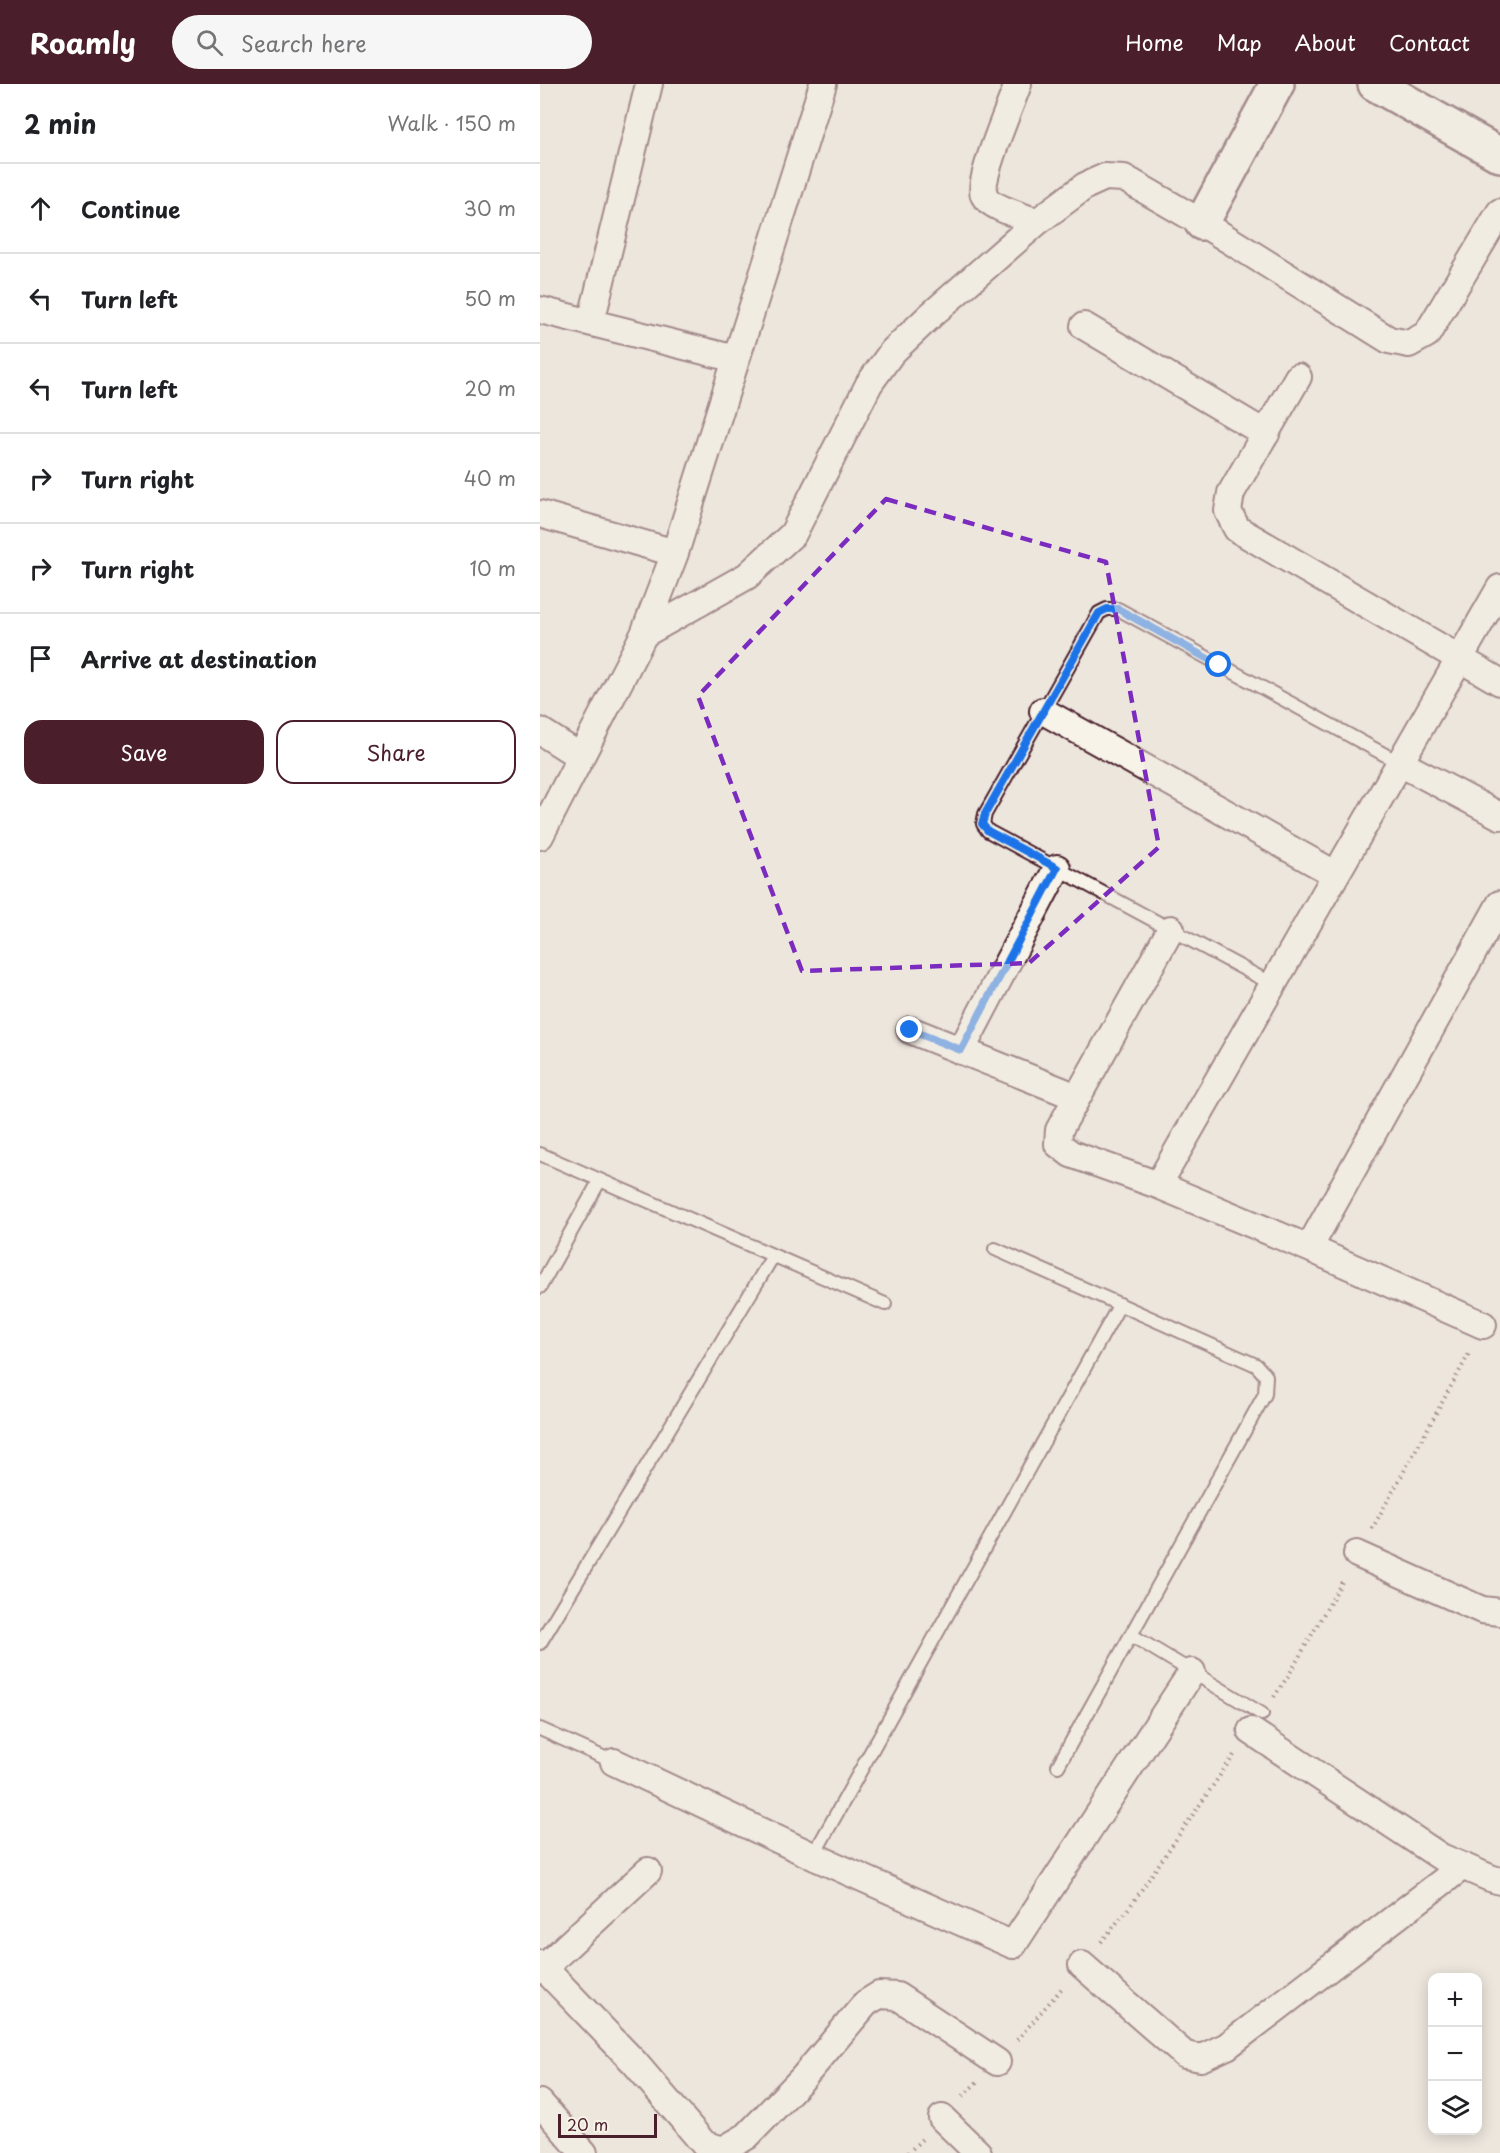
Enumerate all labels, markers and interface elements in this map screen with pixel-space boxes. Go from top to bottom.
search box [172,15,592,69]
text: Roamly [30,21,136,64]
icon: search [193,26,226,59]
text: Search here [241,26,367,59]
text: Home [1125,26,1184,58]
text: Map [1217,26,1262,58]
text: About [1295,26,1356,58]
text: Contact [1389,26,1470,58]
text: 2 min [24,104,97,143]
text: Walk · 150 m [387,108,516,138]
icon: ahead [24,192,57,225]
text: Continue [81,192,180,225]
text: 30 m [463,193,516,223]
icon: left [24,282,57,315]
text: Turn left [81,282,178,315]
text: 50 m [464,283,516,313]
icon: left [24,372,57,405]
text: Turn left [81,372,178,405]
text: 20 m [464,373,516,403]
icon: right [24,462,57,495]
text: Turn right [81,462,194,495]
text: 40 m [464,463,516,493]
icon: right [24,552,57,585]
text: Turn right [81,552,194,585]
text: 10 m [469,553,516,583]
icon: arrive [24,642,57,675]
text: Arrive at destination [81,642,317,675]
route start [1205,651,1231,677]
button: Save [24,720,264,784]
button: Share [276,720,516,784]
route end [896,1016,922,1042]
map controls [1428,1973,1482,2135]
button: + [1428,1973,1482,2027]
button: − [1428,2027,1482,2081]
button: layers [1428,2081,1482,2135]
scale bar [558,2111,657,2138]
text: 20 m [567,2112,608,2136]

